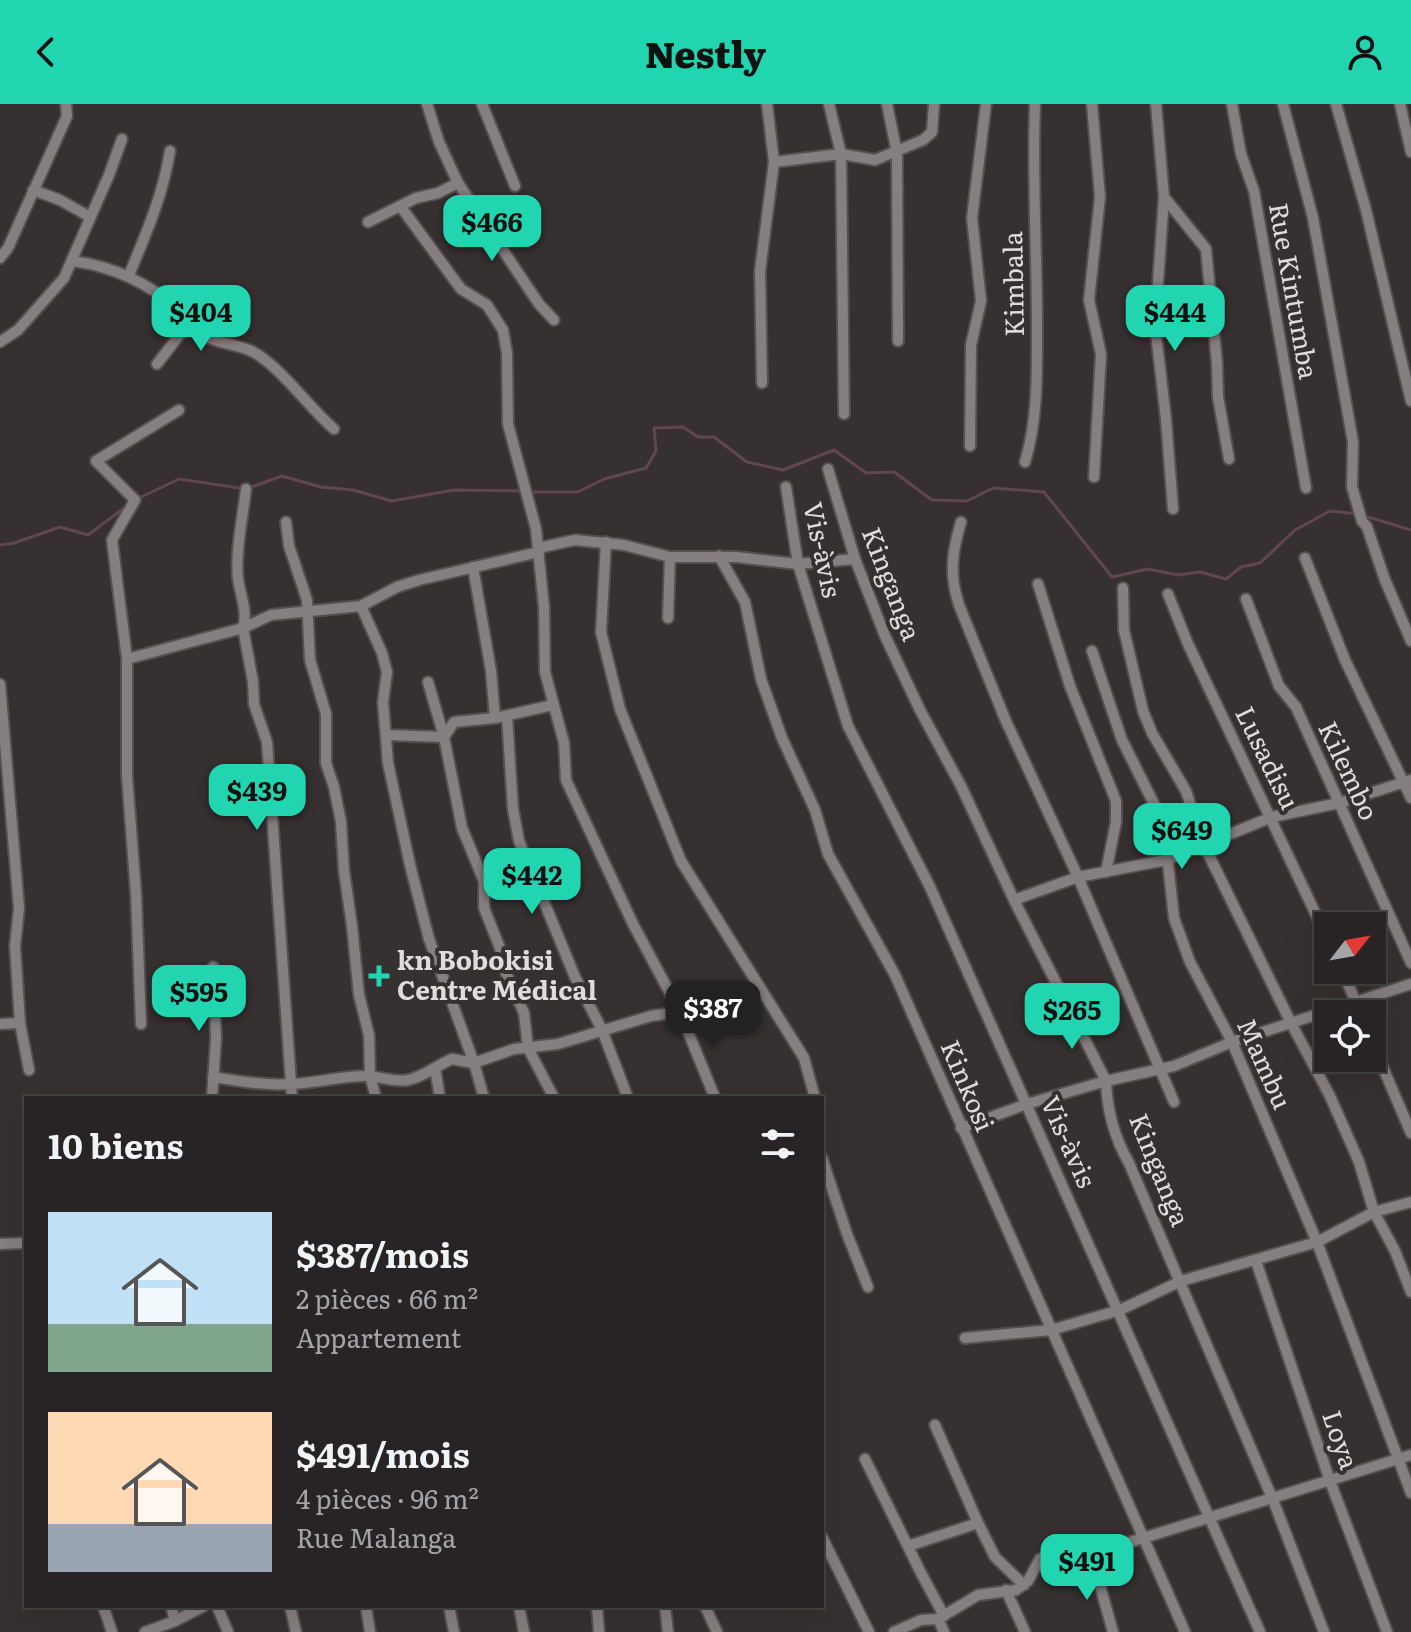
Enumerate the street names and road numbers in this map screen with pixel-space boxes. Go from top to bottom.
street label: Rue Kintumba [1261,199,1330,382]
street label: Kimbala [991,231,1032,337]
street label: Vis-àvis [795,498,854,601]
street label: Kinganga [854,521,933,646]
street label: Lusadisu [1227,699,1311,815]
street label: Kilembo [1310,714,1390,826]
street label: Mambu [1229,1011,1304,1115]
street label: Kinkosi [933,1033,1006,1137]
street label: Vis-àvis [1033,1089,1108,1193]
street label: Kinganga [1121,1107,1202,1232]
street label: Loya [1314,1404,1371,1474]

